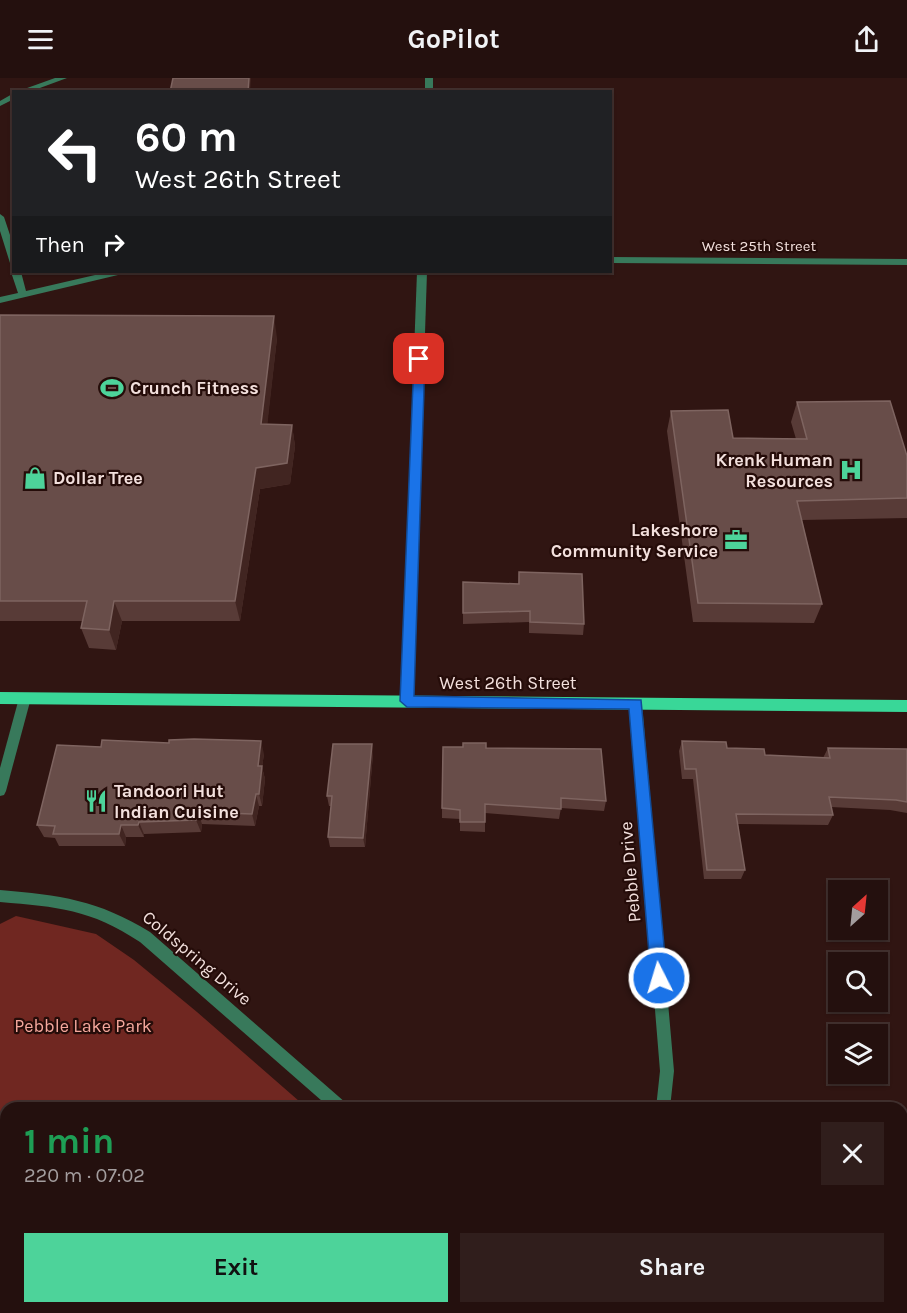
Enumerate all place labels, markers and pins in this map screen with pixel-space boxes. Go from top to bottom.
pin [393,333,444,384]
sports icon: Crunch Fitness [99,375,125,401]
place label: Crunch Fitness [130,377,259,399]
place label: Krenk Human Resources [715,449,833,492]
hospital icon: Krenk Human Resources [838,457,864,483]
shop icon: Dollar Tree [22,465,48,491]
place label: Dollar Tree [53,467,143,489]
place label: Lakeshore Community Service [551,519,718,562]
office icon: Lakeshore Community Service [723,527,749,553]
place label: Tandoori Hut Indian Cuisine [114,780,239,823]
restaurant icon: Tandoori Hut Indian Cuisine [83,788,109,814]

